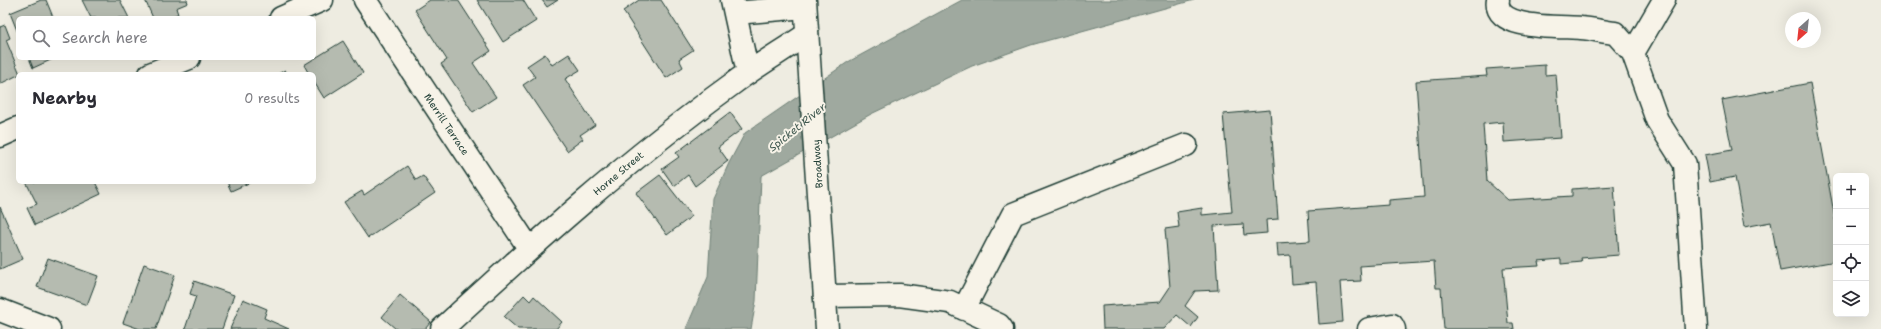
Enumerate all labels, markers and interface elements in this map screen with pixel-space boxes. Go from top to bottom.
north arrow [1785,12,1821,48]
search box [16,16,316,60]
icon: search [30,27,52,49]
text: Search here [62,28,148,48]
text: Nearby [32,87,97,109]
text: 0 results [244,90,300,107]
street label: Merrill Terrace [421,91,472,158]
water label: Spicket River [766,99,830,155]
street label: Broadway [809,139,826,189]
street label: Horne Street [590,148,646,198]
map controls [1833,173,1869,317]
button: + [1833,173,1869,209]
button: − [1833,209,1869,245]
button: locate [1833,245,1869,281]
button: layers [1833,281,1869,317]

